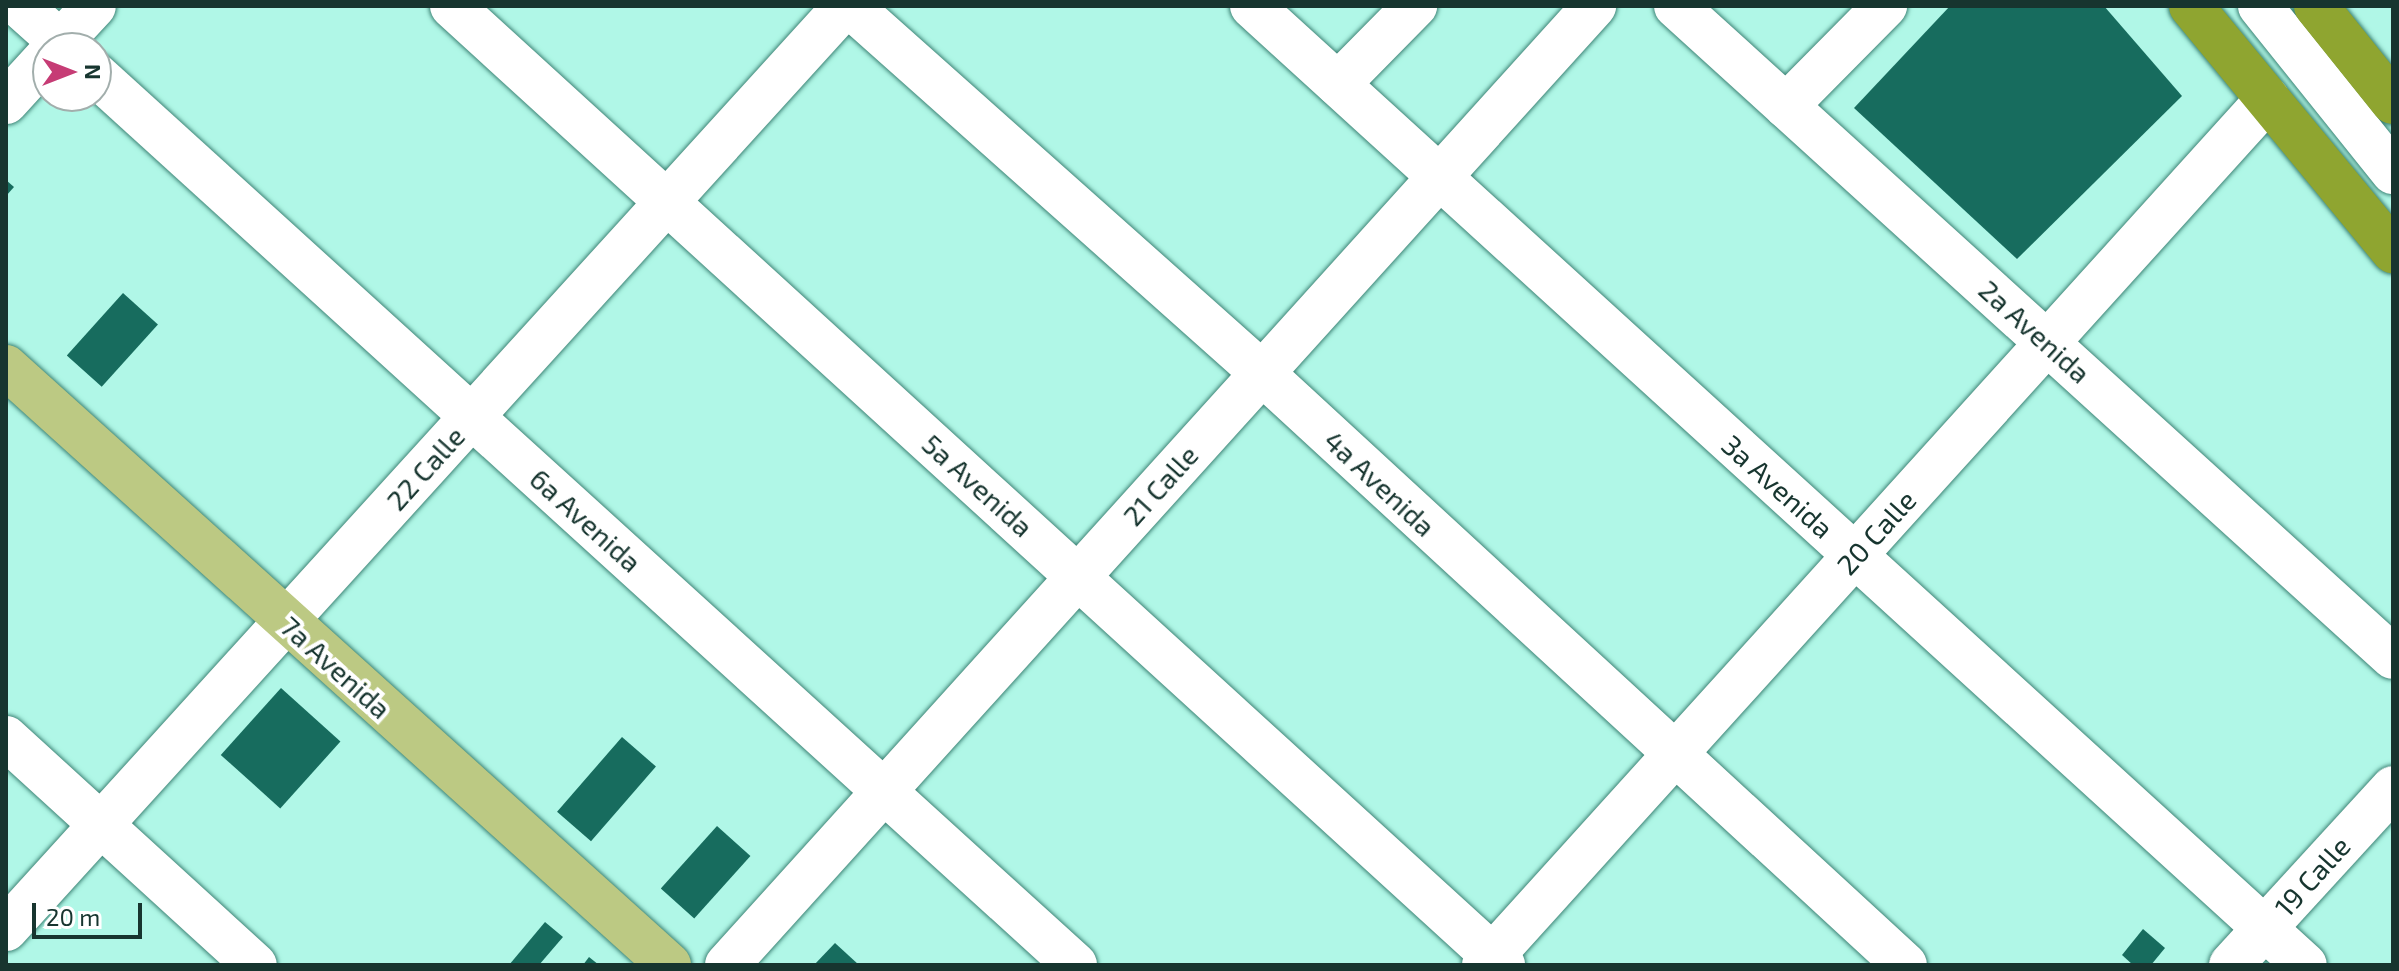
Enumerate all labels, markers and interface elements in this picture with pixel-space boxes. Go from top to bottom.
north arrow [32,32,112,112]
text: N [81,64,107,80]
street label: 2a Avenida [1972,272,2098,390]
street label: 22 Calle [379,419,471,517]
street label: 4a Avenida [1317,423,1443,543]
street label: 5a Avenida [916,426,1040,544]
street label: 3a Avenida [1715,427,1841,545]
street label: 21 Calle [1115,438,1205,532]
street label: 6a Avenida [523,461,649,579]
street label: 20 Calle [1829,483,1923,581]
street label: 7a Avenida [274,609,398,725]
street label: 19 Calle [2267,829,2357,923]
scale bar [36,887,146,937]
text: 20 m [46,902,100,931]

